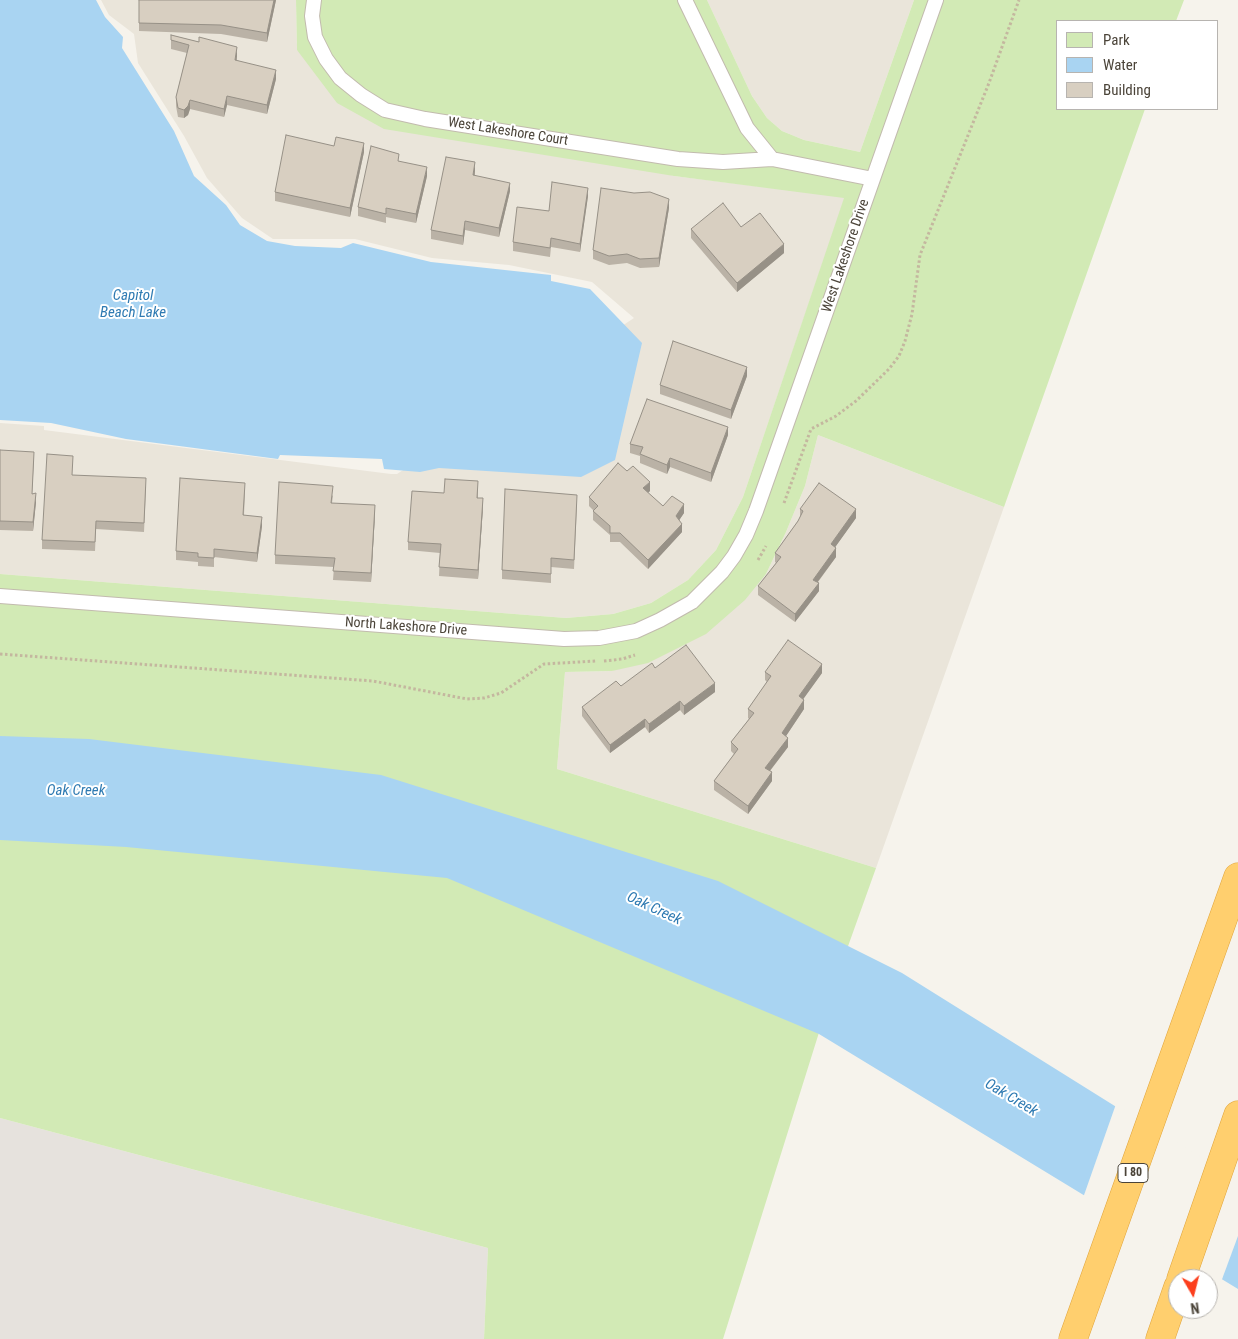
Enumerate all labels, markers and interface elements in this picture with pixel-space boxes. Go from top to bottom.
legend [1056,20,1218,110]
text: Park [1103,31,1130,49]
text: Water [1103,56,1137,74]
text: Building [1103,81,1151,99]
street label: West Lakeshore Court [447,114,569,150]
street label: West Lakeshore Drive [819,197,873,315]
water label: Capitol Beach Lake [100,287,166,322]
street label: North Lakeshore Drive [344,614,468,640]
water label: Oak Creek [47,782,105,800]
water label: Oak Creek [624,888,684,930]
water label: Oak Creek [981,1075,1041,1121]
road number: I 80 [1118,1164,1148,1182]
north arrow [1168,1269,1218,1319]
text: N [1190,1299,1200,1316]

